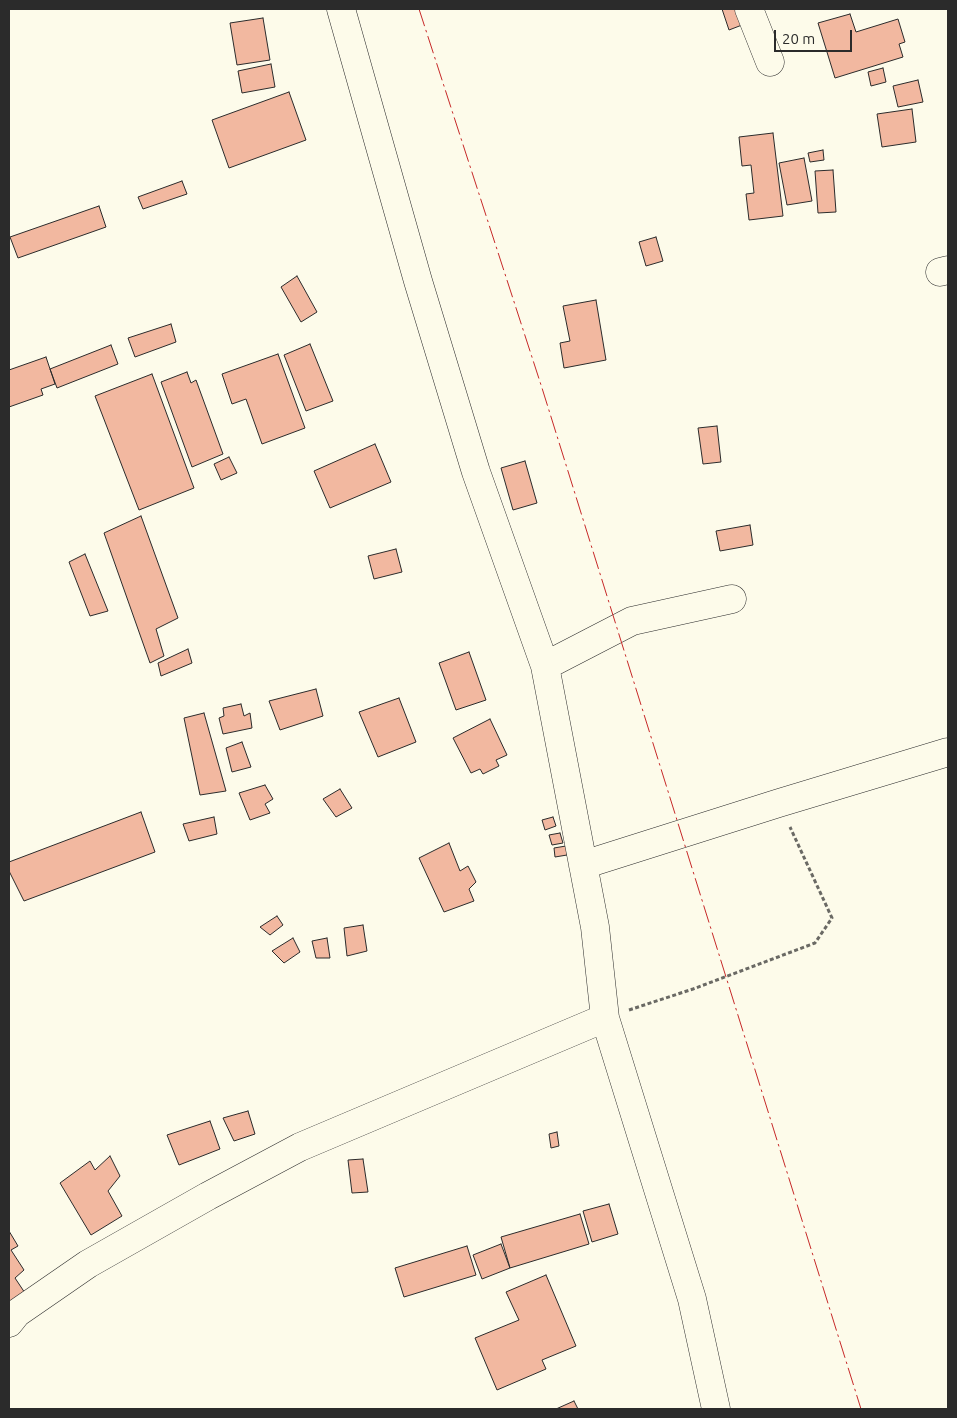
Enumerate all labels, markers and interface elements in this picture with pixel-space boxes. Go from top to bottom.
scale bar [777,20,854,52]
text: 20 m [782,30,815,47]

